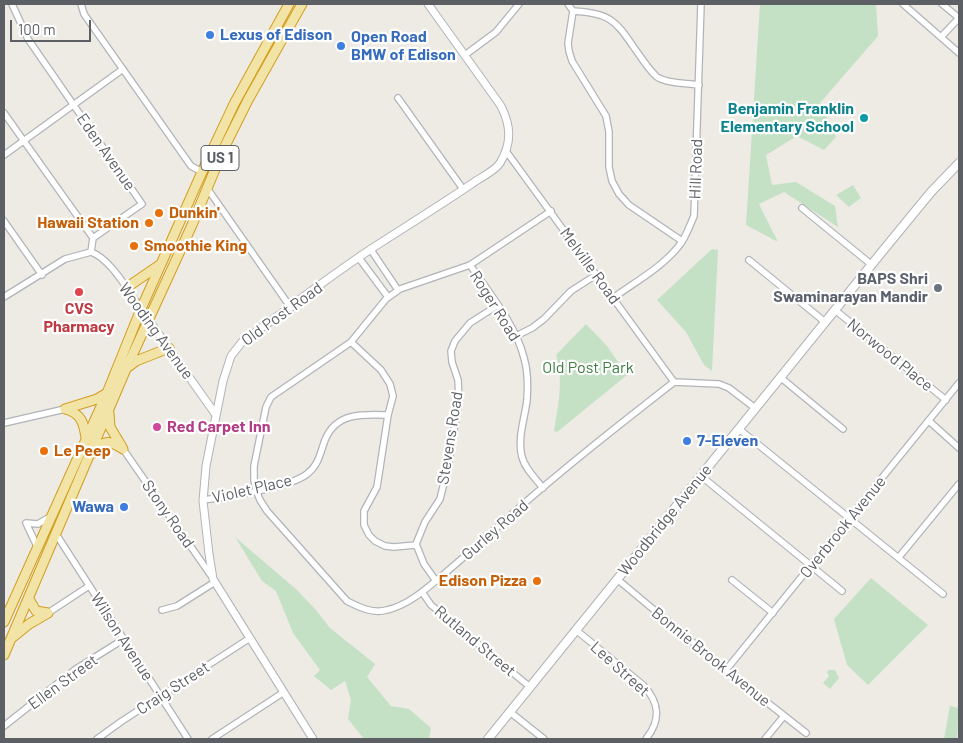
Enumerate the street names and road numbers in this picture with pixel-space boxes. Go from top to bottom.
street label: Eden Avenue [72,110,140,194]
street label: Hill Road [685,138,707,200]
road number: US 1 [201,146,239,170]
street label: Melville Road [556,224,624,308]
street label: Roger Road [466,267,524,345]
street label: Old Post Road [238,278,326,350]
street label: Wooding Avenue [115,279,197,383]
street label: Norwood Place [843,315,937,395]
street label: Stevens Road [433,390,467,486]
street label: Woodbridge Avenue [614,460,716,580]
street label: Violet Place [210,470,294,508]
street label: Overbrook Avenue [796,472,890,582]
street label: Stony Road [138,477,198,551]
street label: Gurley Road [458,496,532,564]
street label: Wilson Avenue [86,589,158,685]
street label: Rutland Street [430,601,520,681]
street label: Bonnie Brook Avenue [648,603,774,711]
street label: Lee Street [586,637,654,701]
street label: Ellen Street [25,650,101,714]
street label: Craig Street [133,657,213,719]

